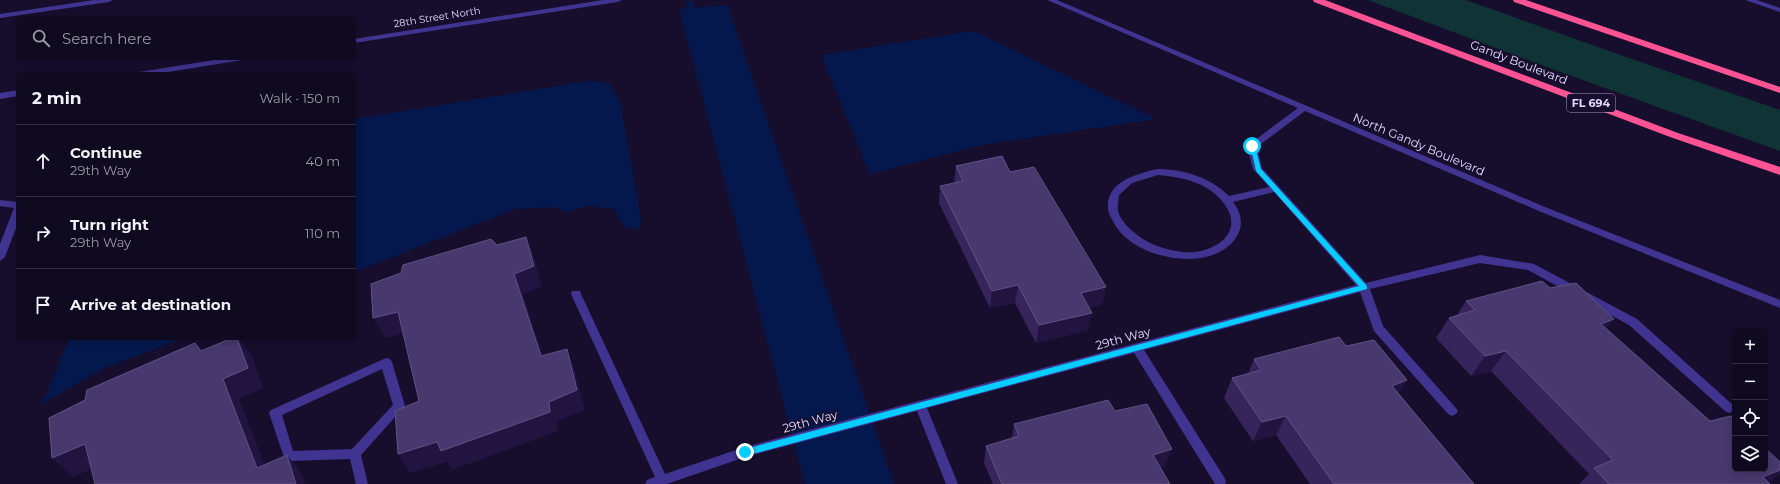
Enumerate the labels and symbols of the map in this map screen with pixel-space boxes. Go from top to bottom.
street label: 28th Street North [393,4,481,30]
street label: Gandy Boulevard [1468,36,1570,88]
road number: FL 694 [1567,94,1615,112]
street label: North Gandy Boulevard [1351,109,1487,179]
route start [1243,137,1261,155]
street label: 29th Way [1094,323,1153,353]
street label: 29th Way [781,406,840,436]
route end [736,443,754,461]

